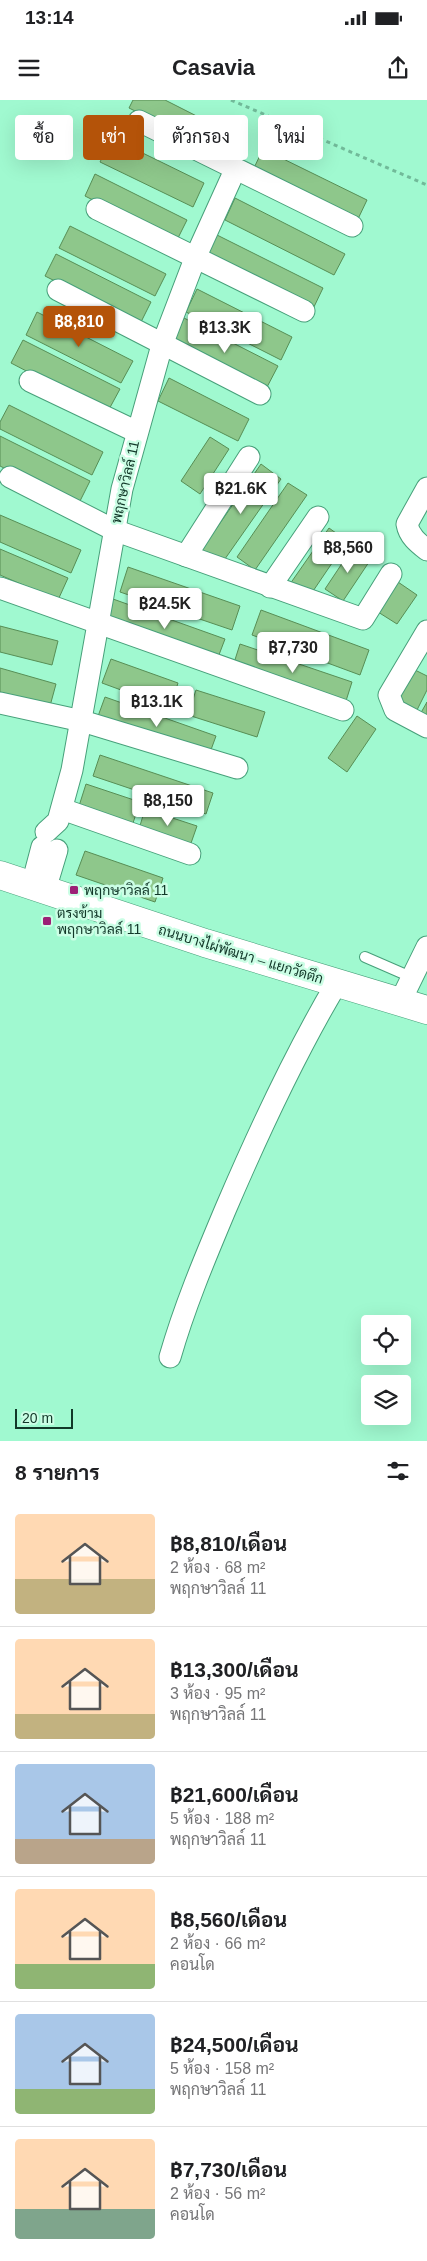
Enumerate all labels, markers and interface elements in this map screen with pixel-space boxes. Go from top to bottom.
text: 13:14 [25,7,74,28]
icon: menu [15,54,43,82]
icon: share [384,54,412,82]
text: Casavia [172,55,255,80]
chip: ซื้อ [15,115,73,160]
chip: เช่า [83,115,144,160]
chip: ตัวกรอง [154,115,248,160]
chip: ใหม่ [258,115,323,160]
pin: ฿8,810 [38,306,120,348]
pin: ฿13.3K [184,312,266,354]
text: ฿8,810 [54,313,104,330]
text: ฿13.3K [199,319,251,336]
street label: พฤกษาวิลล์ 11 [107,439,143,525]
pin: ฿21.6K [200,472,282,515]
text: ฿21.6K [215,480,267,497]
pin: ฿8,560 [307,532,389,574]
text: ฿8,560 [323,539,373,556]
pin: ฿24.5K [124,588,206,630]
text: ฿24.5K [139,595,191,612]
pin: ฿7,730 [252,632,334,674]
text: ฿7,730 [268,639,318,656]
pin: ฿13.1K [116,686,198,728]
text: ฿13.1K [131,693,183,710]
pin: ฿8,150 [127,784,209,827]
text: ฿8,150 [143,792,193,809]
place label: พฤกษาวิลล์ 11 [84,881,169,899]
marker: พฤกษาวิลล์ 11 [68,884,80,896]
place label: ตรงข้าม พฤกษาวิลล์ 11 [57,904,142,938]
marker: ตรงข้าม พฤกษาวิลล์ 11 [41,915,53,927]
street label: ถนนบางไผ่พัฒนา – แยกวัดตึก [157,921,325,987]
map controls [361,1315,411,1425]
button: locate [361,1315,411,1365]
button: layers [361,1375,411,1425]
scale bar [15,1406,72,1429]
text: 20 m [22,1410,53,1426]
icon: filters [384,1457,412,1485]
text: 8 รายการ [15,1461,100,1484]
text: ฿8,810/เดือน [170,1532,287,1555]
icon: home [55,1534,115,1594]
text: 2 ห้อง · 68 m² [170,1559,265,1576]
text: พฤกษาวิลล์ 11 [170,1580,266,1597]
text: ฿13,300/เดือน [170,1658,299,1681]
icon: home [55,1659,115,1719]
text: 3 ห้อง · 95 m² [170,1685,265,1702]
text: พฤกษาวิลล์ 11 [170,1706,266,1723]
text: ฿21,600/เดือน [170,1783,299,1806]
icon: home [55,1784,115,1844]
text: 5 ห้อง · 188 m² [170,1810,274,1827]
text: พฤกษาวิลล์ 11 [170,1831,266,1848]
text: ฿8,560/เดือน [170,1908,287,1931]
icon: home [55,1909,115,1969]
text: 2 ห้อง · 66 m² [170,1935,265,1952]
text: คอนโด [170,1956,215,1973]
text: ฿24,500/เดือน [170,2033,299,2056]
icon: home [55,2034,115,2094]
text: 5 ห้อง · 158 m² [170,2060,274,2077]
text: พฤกษาวิลล์ 11 [170,2081,266,2098]
text: ฿7,730/เดือน [170,2158,287,2181]
icon: home [55,2159,115,2219]
text: 2 ห้อง · 56 m² [170,2185,265,2202]
text: คอนโด [170,2206,215,2223]

